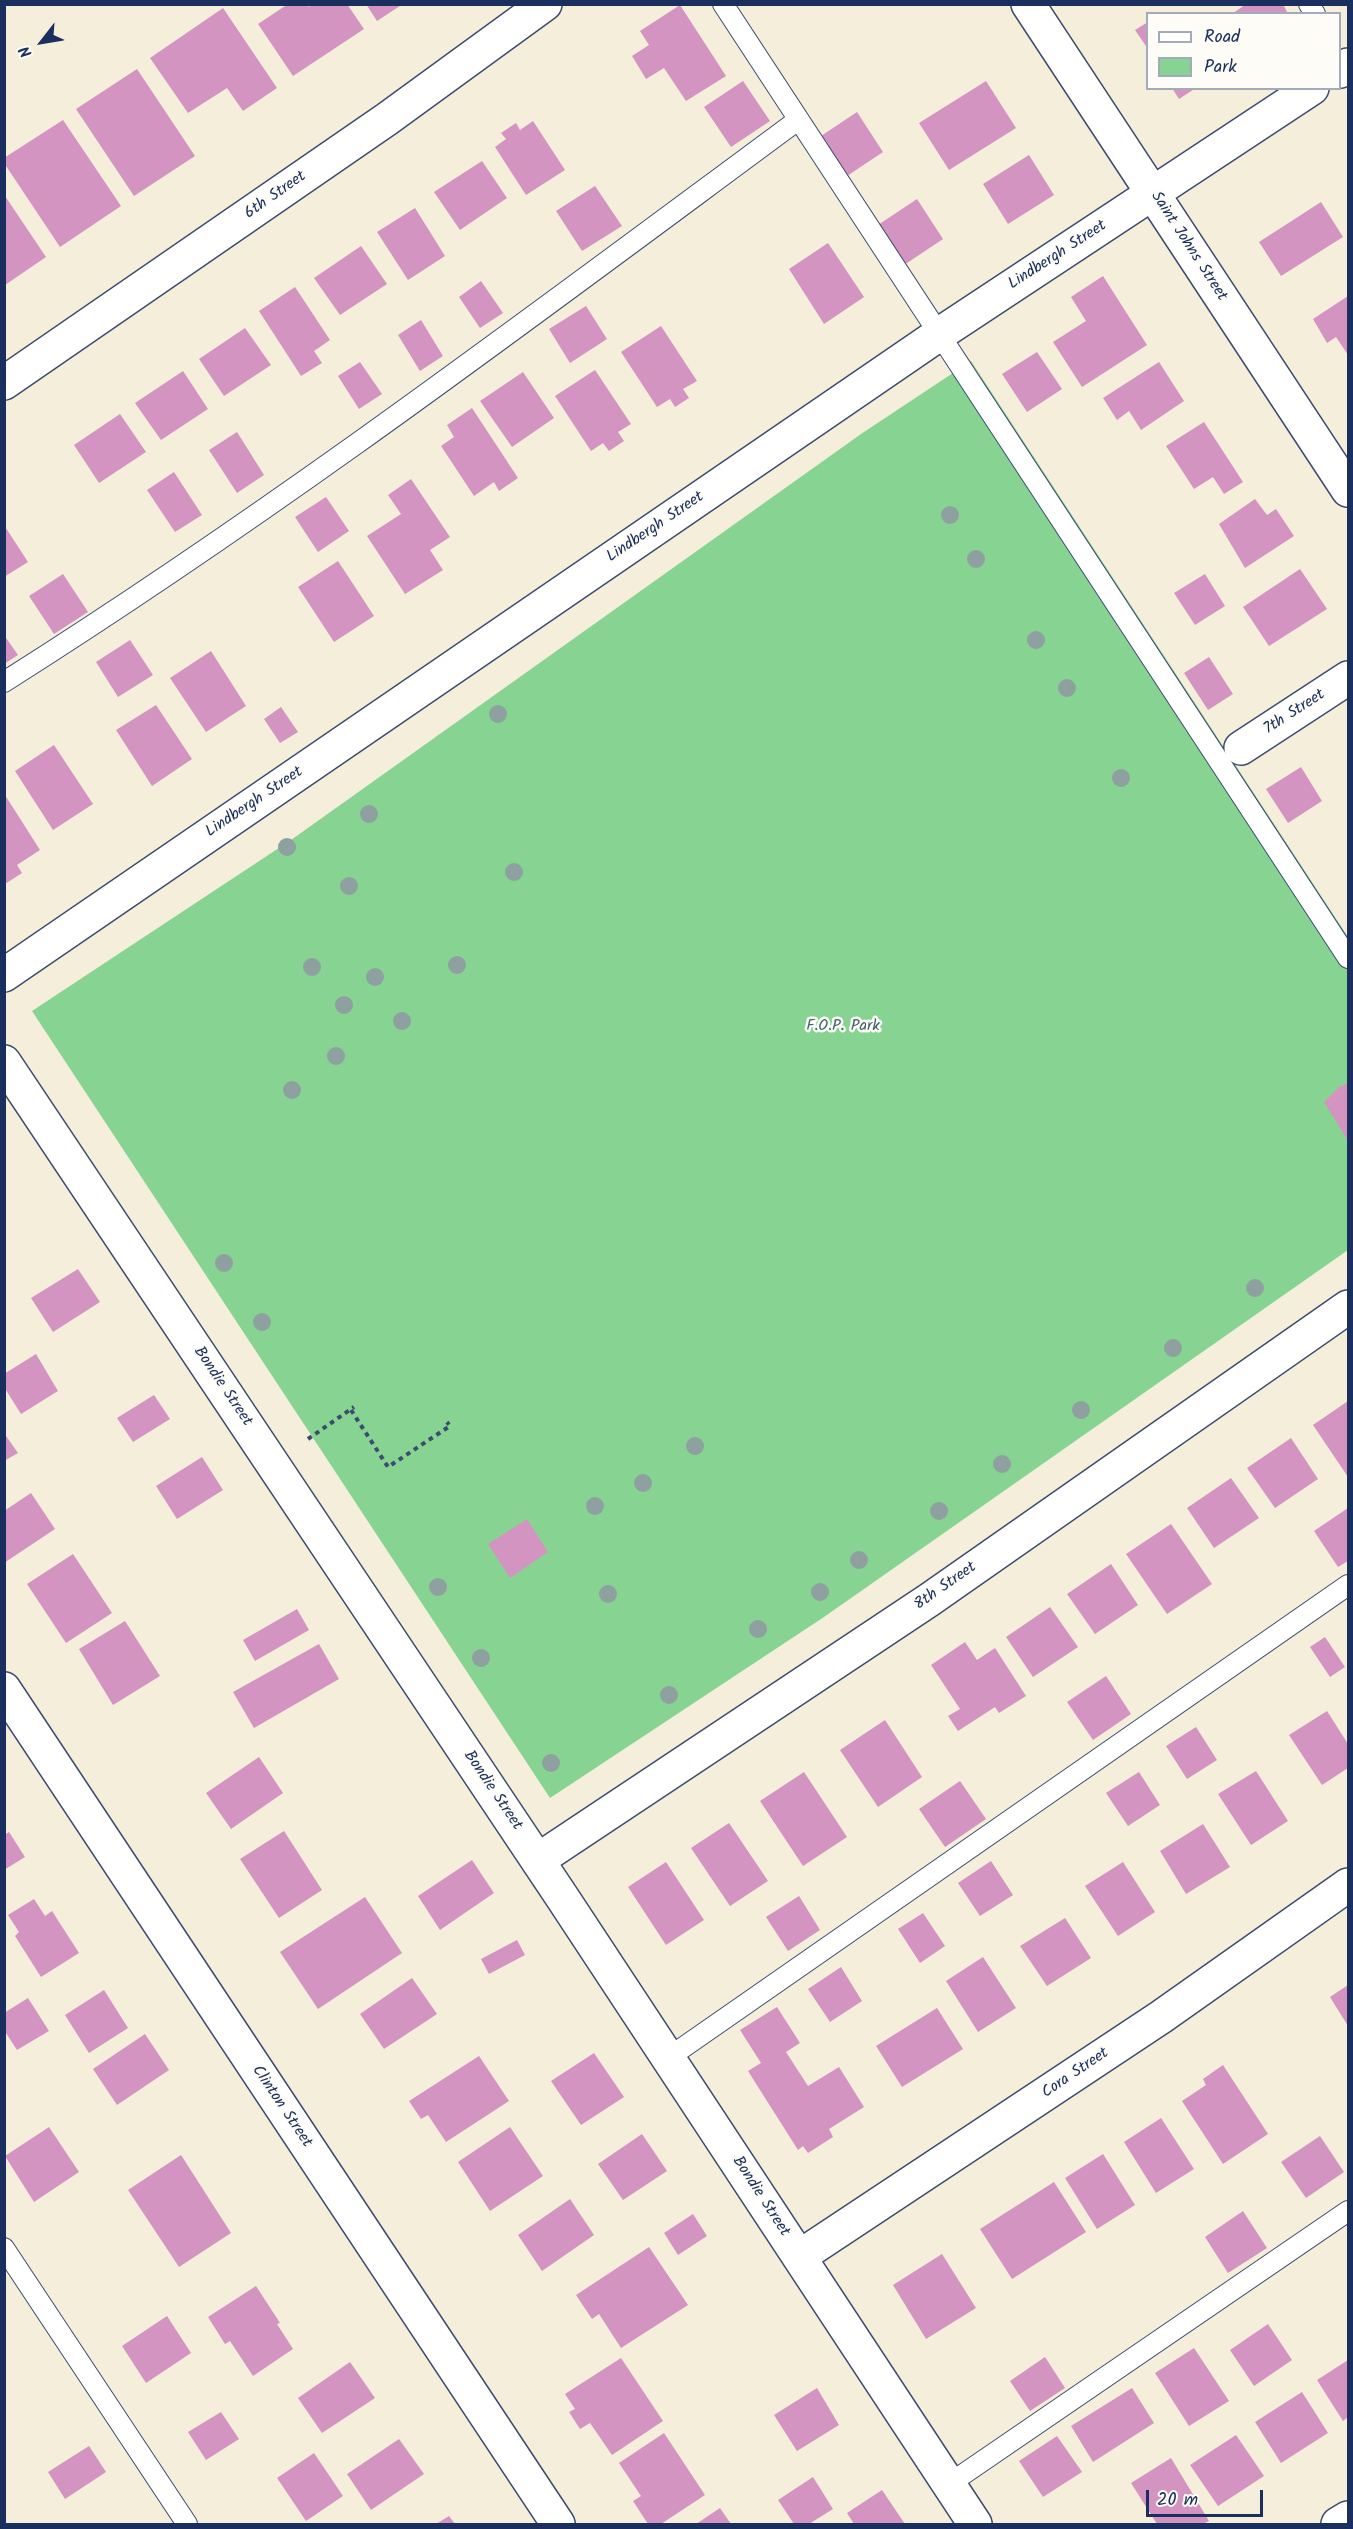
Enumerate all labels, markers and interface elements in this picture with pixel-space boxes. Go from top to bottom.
north arrow [12,12,72,72]
legend [1146,12,1341,90]
text: Road [1204,23,1240,52]
text: N [13,41,39,62]
text: Park [1204,53,1237,82]
street label: 6th Street [242,168,310,224]
street label: Saint Johns Street [1145,189,1231,305]
street label: Lindbergh Street [1005,217,1111,295]
street label: Lindbergh Street [604,488,708,568]
street label: 7th Street [1261,686,1329,740]
street label: Lindbergh Street [203,763,307,843]
park label: F.O.P. Park [806,1017,880,1037]
street label: Bondie Street [188,1344,256,1430]
street label: 8th Street [911,1559,981,1615]
street label: Bondie Street [458,1748,526,1834]
street label: Cora Street [1039,2045,1113,2103]
street label: Clinton Street [247,2062,315,2152]
street label: Bondie Street [727,2153,793,2241]
scale bar [1149,2478,1266,2516]
text: 20 m [1157,2486,1198,2515]

